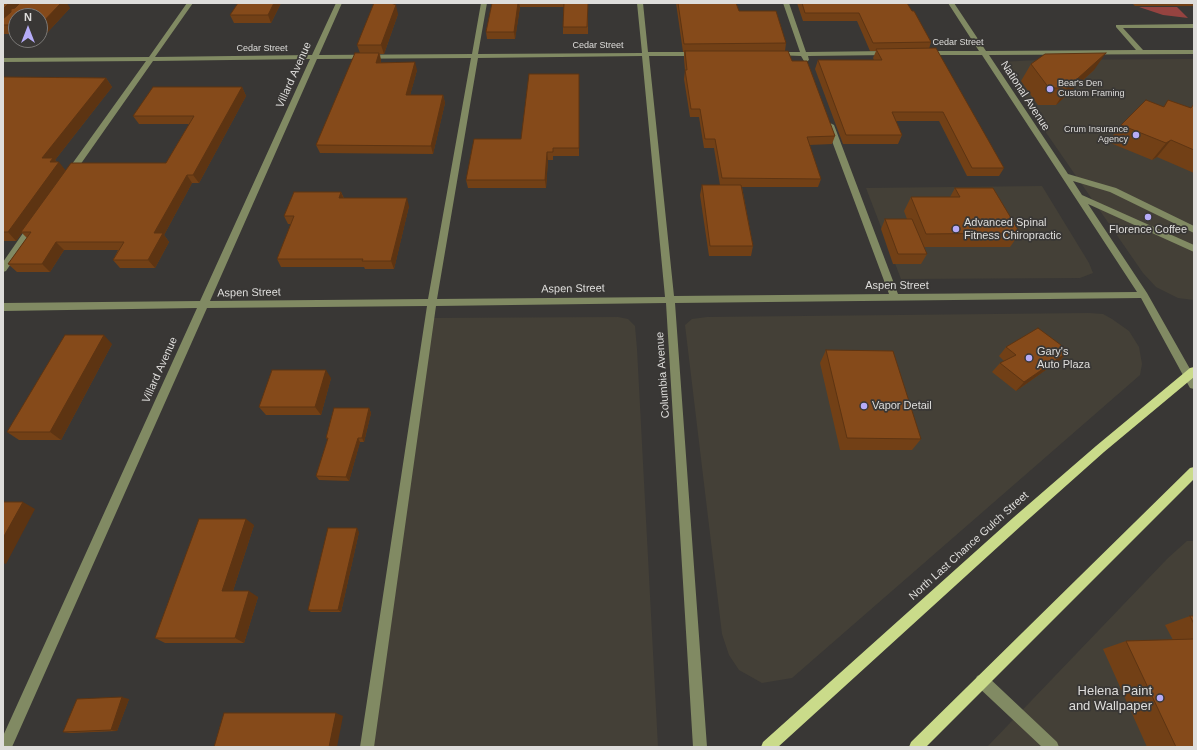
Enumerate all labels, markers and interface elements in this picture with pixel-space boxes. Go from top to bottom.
north arrow [8,8,48,48]
text: N [24,11,32,23]
street label: Cedar Street [932,38,984,48]
street label: Villard Avenue [274,40,314,110]
street label: Cedar Street [572,41,624,51]
street label: Cedar Street [236,44,288,54]
street label: National Avenue [998,59,1052,133]
place label: Bear's Den Custom Framing [1058,79,1125,100]
marker: Bear's Den Custom Framing [1045,84,1055,94]
place label: Crum Insurance Agency [1064,125,1128,146]
marker: Crum Insurance Agency [1131,130,1141,140]
marker: Florence Coffee [1143,212,1153,222]
place label: Advanced Spinal Fitness Chiropractic [964,216,1061,242]
place label: Florence Coffee [1109,223,1187,237]
marker: Advanced Spinal Fitness Chiropractic [951,224,961,234]
street label: Aspen Street [865,279,929,293]
street label: Aspen Street [541,282,605,296]
street label: Aspen Street [217,286,281,300]
street label: Columbia Avenue [653,331,673,419]
street label: Villard Avenue [140,335,180,405]
place label: Gary's Auto Plaza [1037,345,1090,371]
marker: Gary's Auto Plaza [1024,353,1034,363]
place label: Vapor Detail [872,399,932,413]
marker: Vapor Detail [859,401,869,411]
street label: North Last Chance Gulch Street [907,489,1031,603]
place label: Helena Paint and Wallpaper [1069,683,1152,714]
marker: Helena Paint and Wallpaper [1155,693,1165,703]

